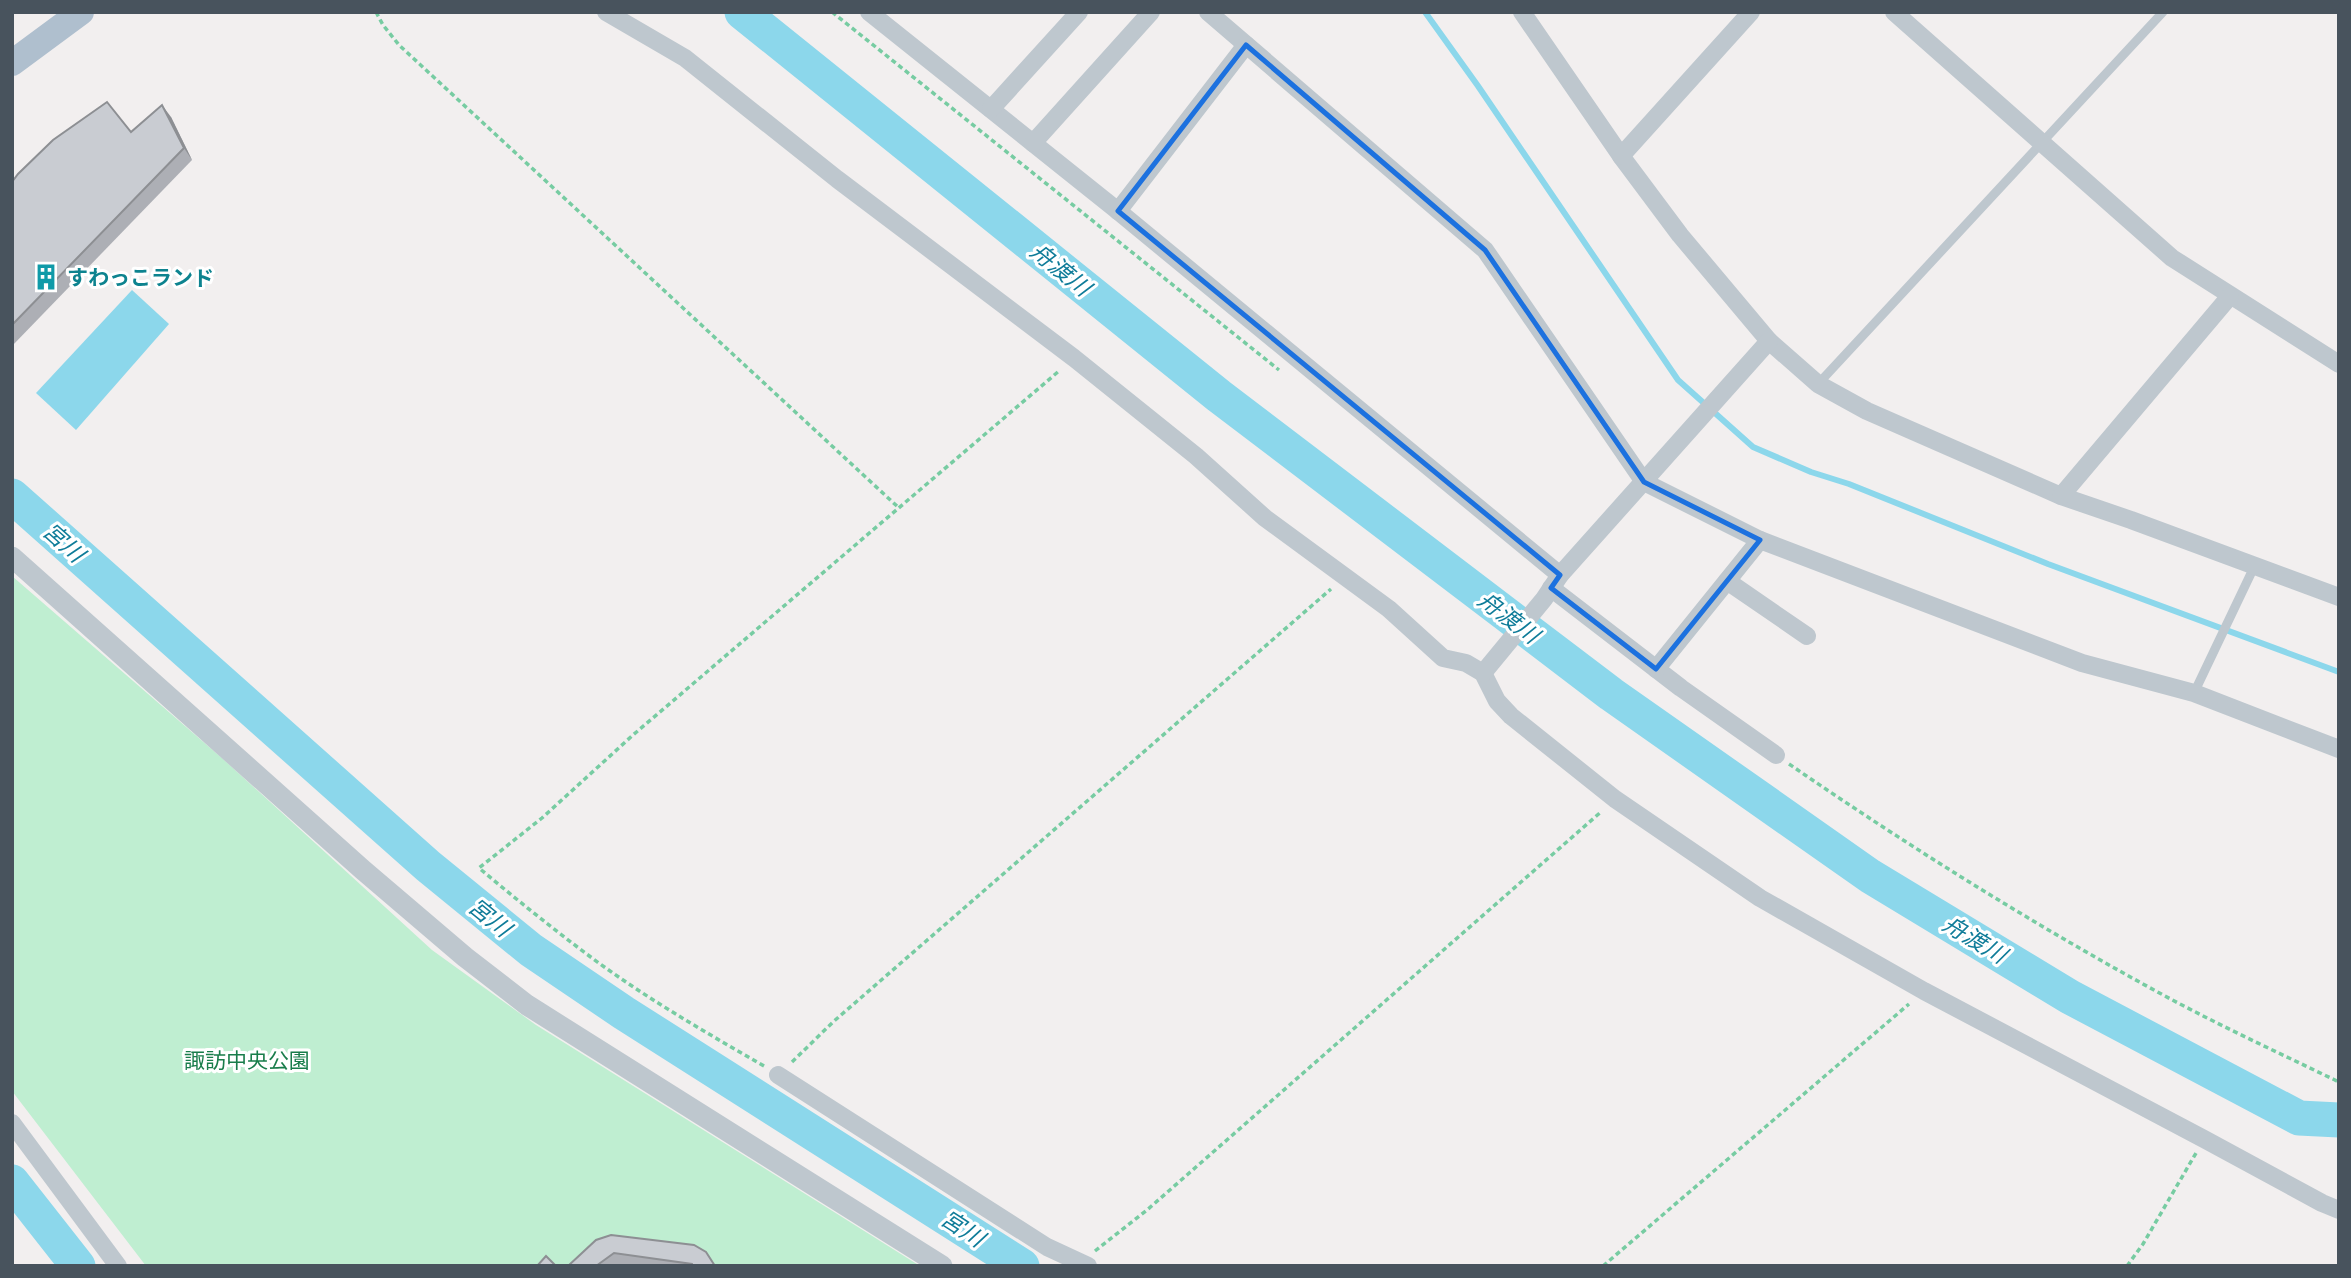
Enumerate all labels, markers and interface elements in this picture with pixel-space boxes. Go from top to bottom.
water label: 舟渡川 [1024,235,1100,305]
building icon: すわっこランド [31,262,61,292]
place label: すわっこランド [67,263,214,292]
water label: 宮川 [37,515,94,571]
water label: 舟渡川 [1472,584,1548,652]
water label: 宮川 [462,890,520,945]
water label: 舟渡川 [1937,908,2015,972]
park label: 諏訪中央公園 [184,1046,310,1075]
water label: 宮川 [935,1202,993,1255]

